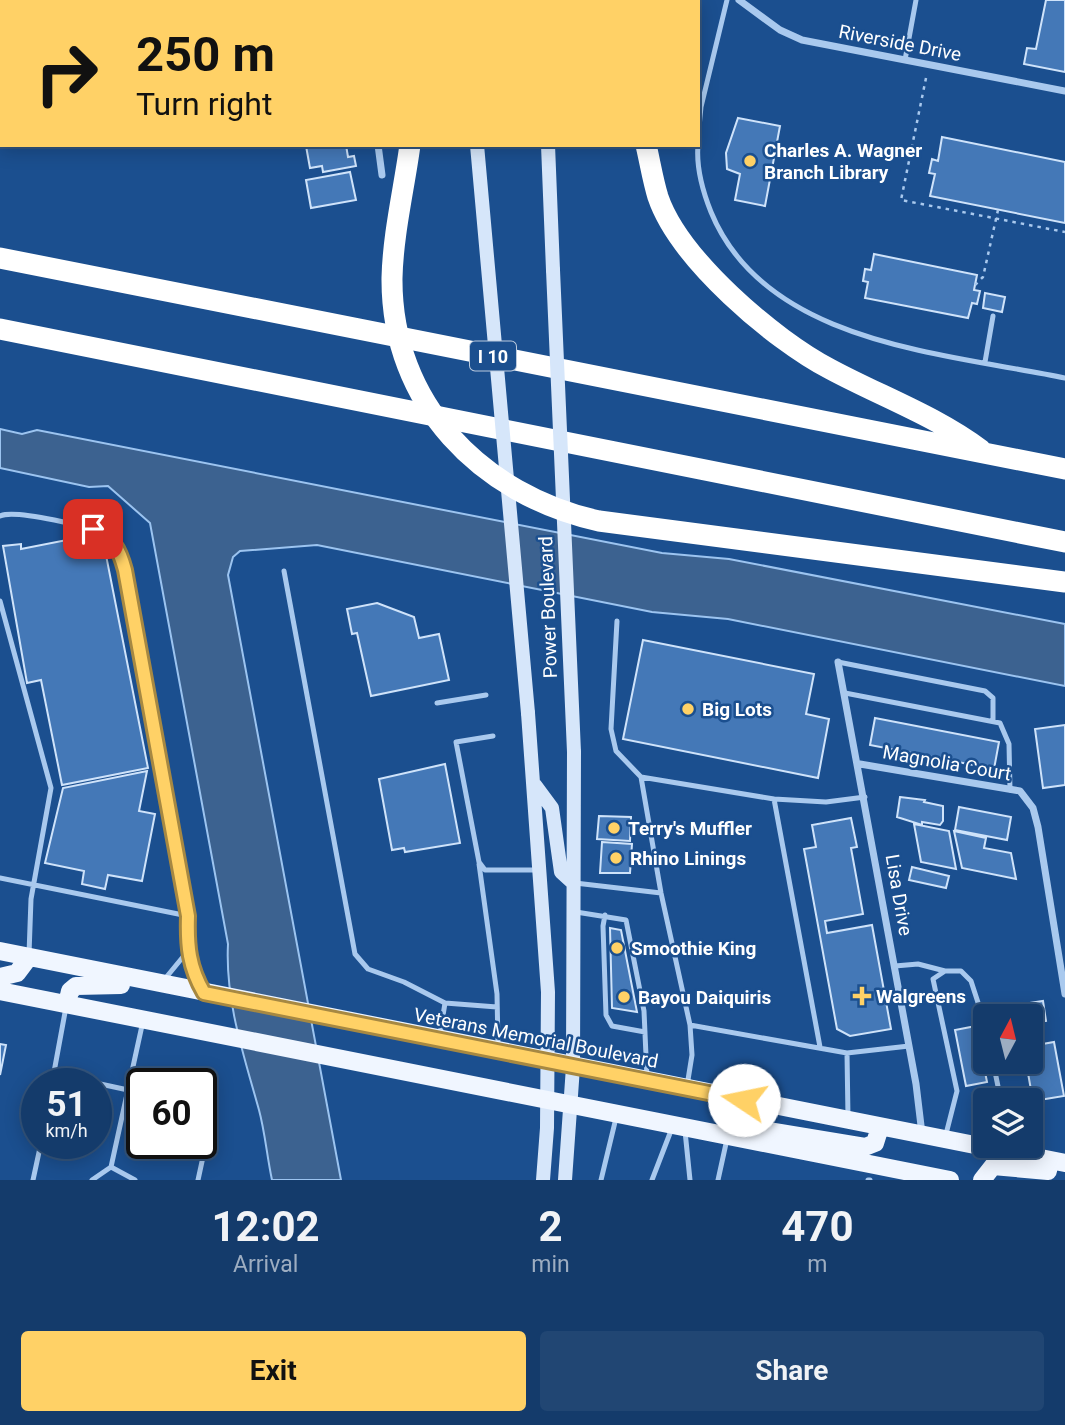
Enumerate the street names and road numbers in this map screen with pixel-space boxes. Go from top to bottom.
street label: Riverside Drive [837,20,963,66]
road number: I 10 [470,342,516,370]
street label: Power Boulevard [534,535,562,679]
street label: Magnolia Court [881,740,1013,786]
street label: Lisa Drive [881,852,917,938]
street label: Veterans Memorial Boulevard [412,1003,660,1073]

